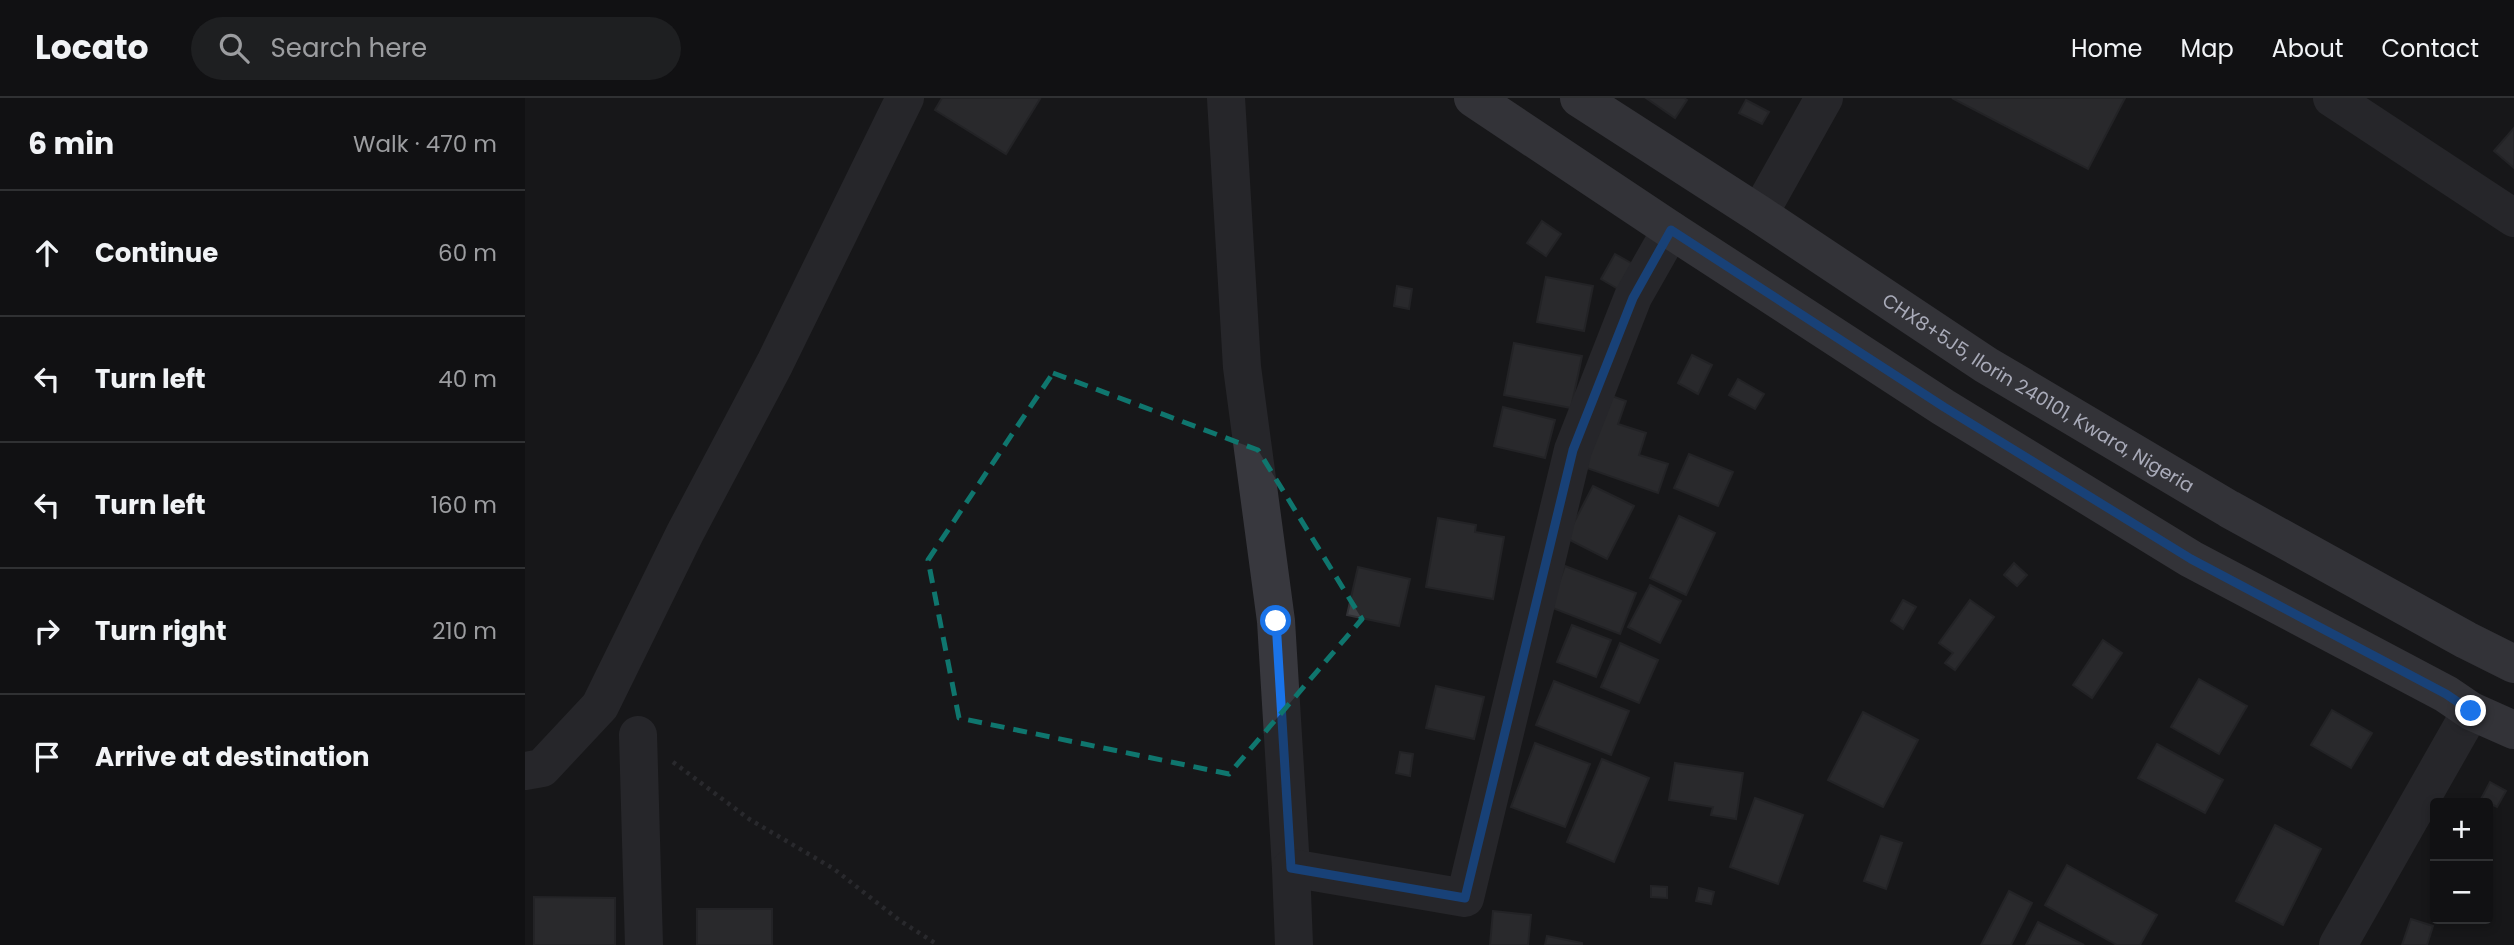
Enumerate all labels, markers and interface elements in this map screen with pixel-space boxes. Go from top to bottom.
search box [191,17,681,80]
text: Locato [35,24,149,71]
icon: search [215,29,253,67]
text: Search here [271,30,427,66]
text: Home [2071,32,2143,65]
text: Map [2181,32,2234,65]
text: About [2272,32,2343,65]
text: Contact [2381,32,2479,65]
text: 6 min [28,122,114,165]
text: Walk · 470 m [353,128,497,160]
icon: ahead [28,234,66,272]
text: Continue [95,235,218,271]
text: 60 m [438,237,497,269]
street label: CHX8+5J5, Ilorin 240101, Kwara, Nigeria [1877,287,2199,499]
icon: left [28,360,66,398]
text: Turn left [95,361,206,397]
text: 40 m [438,363,497,395]
icon: left [28,486,66,524]
text: Turn left [95,487,206,523]
text: 160 m [431,489,497,521]
route start [1260,605,1291,636]
icon: right [28,612,66,650]
text: Turn right [95,613,227,649]
text: 210 m [432,615,497,647]
route end [2455,695,2486,726]
icon: arrive [28,738,66,776]
text: Arrive at destination [95,739,370,775]
map controls [2430,798,2493,924]
button: + [2430,798,2493,861]
button: − [2430,861,2493,924]

